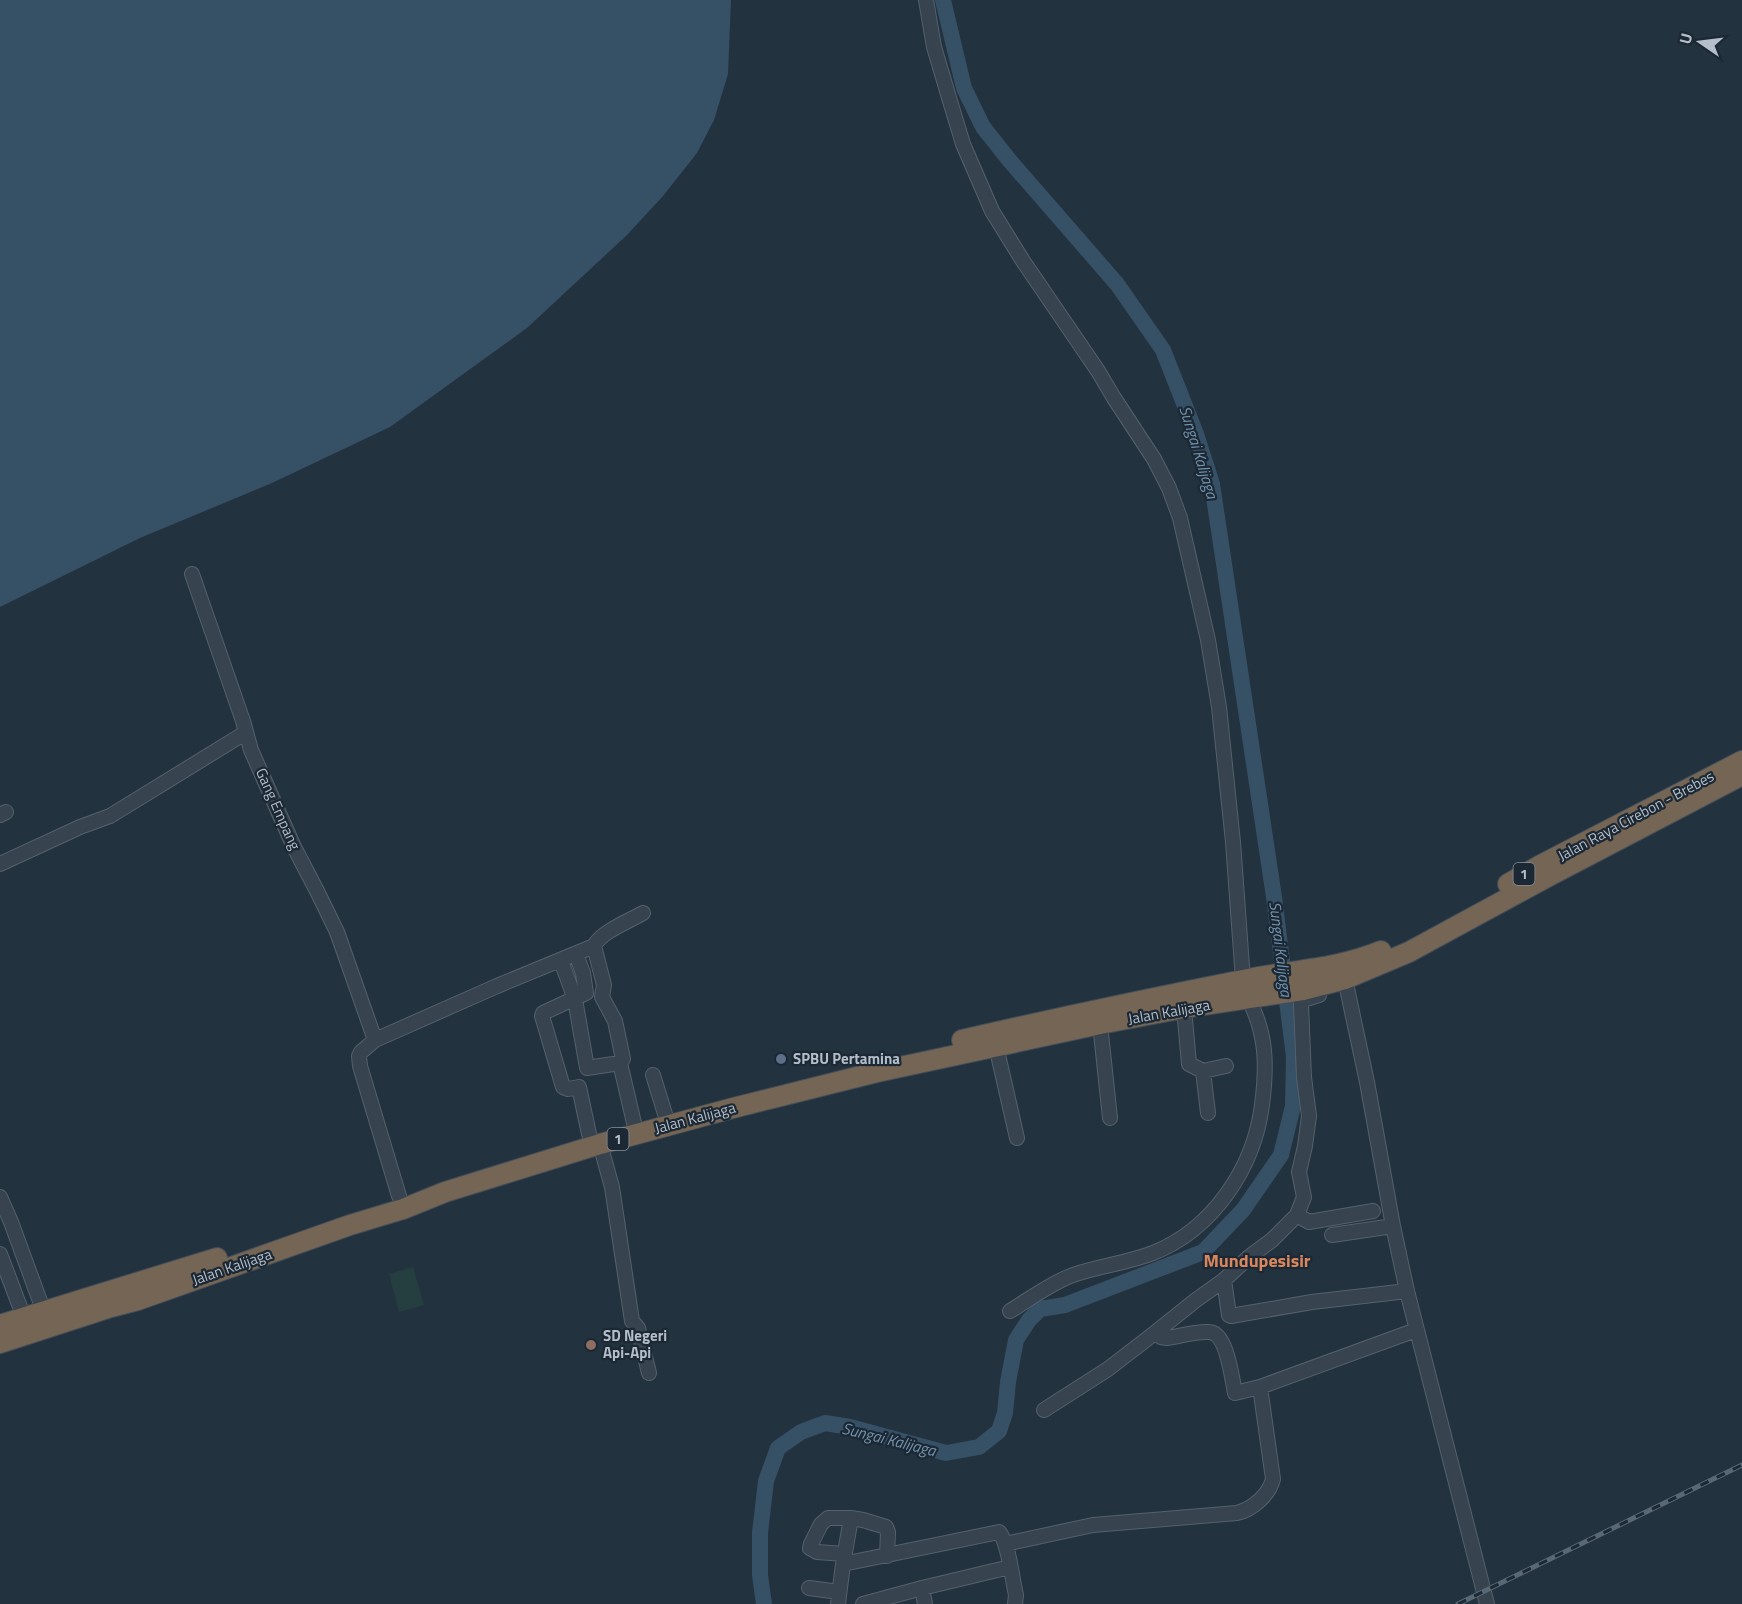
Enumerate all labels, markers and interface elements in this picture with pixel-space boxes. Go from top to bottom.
north arrow [1670,12,1730,72]
text: U [1673,30,1698,46]
water label: Sungai Kalijaga [1174,403,1225,502]
street label: Gang Empang [250,764,307,854]
street label: Jalan Raya Cirebon - Brebes [1553,765,1718,867]
road number: 1 [1514,863,1534,885]
water label: Sungai Kalijaga [1263,900,1299,999]
street label: Jalan Kalijaga [1126,993,1212,1030]
place label: SPBU Pertamina [793,1047,900,1070]
marker: SPBU Pertamina [774,1052,788,1066]
street label: Jalan Kalijaga [652,1096,738,1139]
road number: 1 [608,1128,628,1150]
street label: Jalan Kalijaga [189,1242,275,1291]
district label: Mundupesisir [1203,1247,1311,1274]
place label: SD Negeri Api-Api [603,1324,667,1364]
marker: SD Negeri Api-Api [584,1338,598,1352]
water label: Sungai Kalijaga [840,1416,939,1462]

